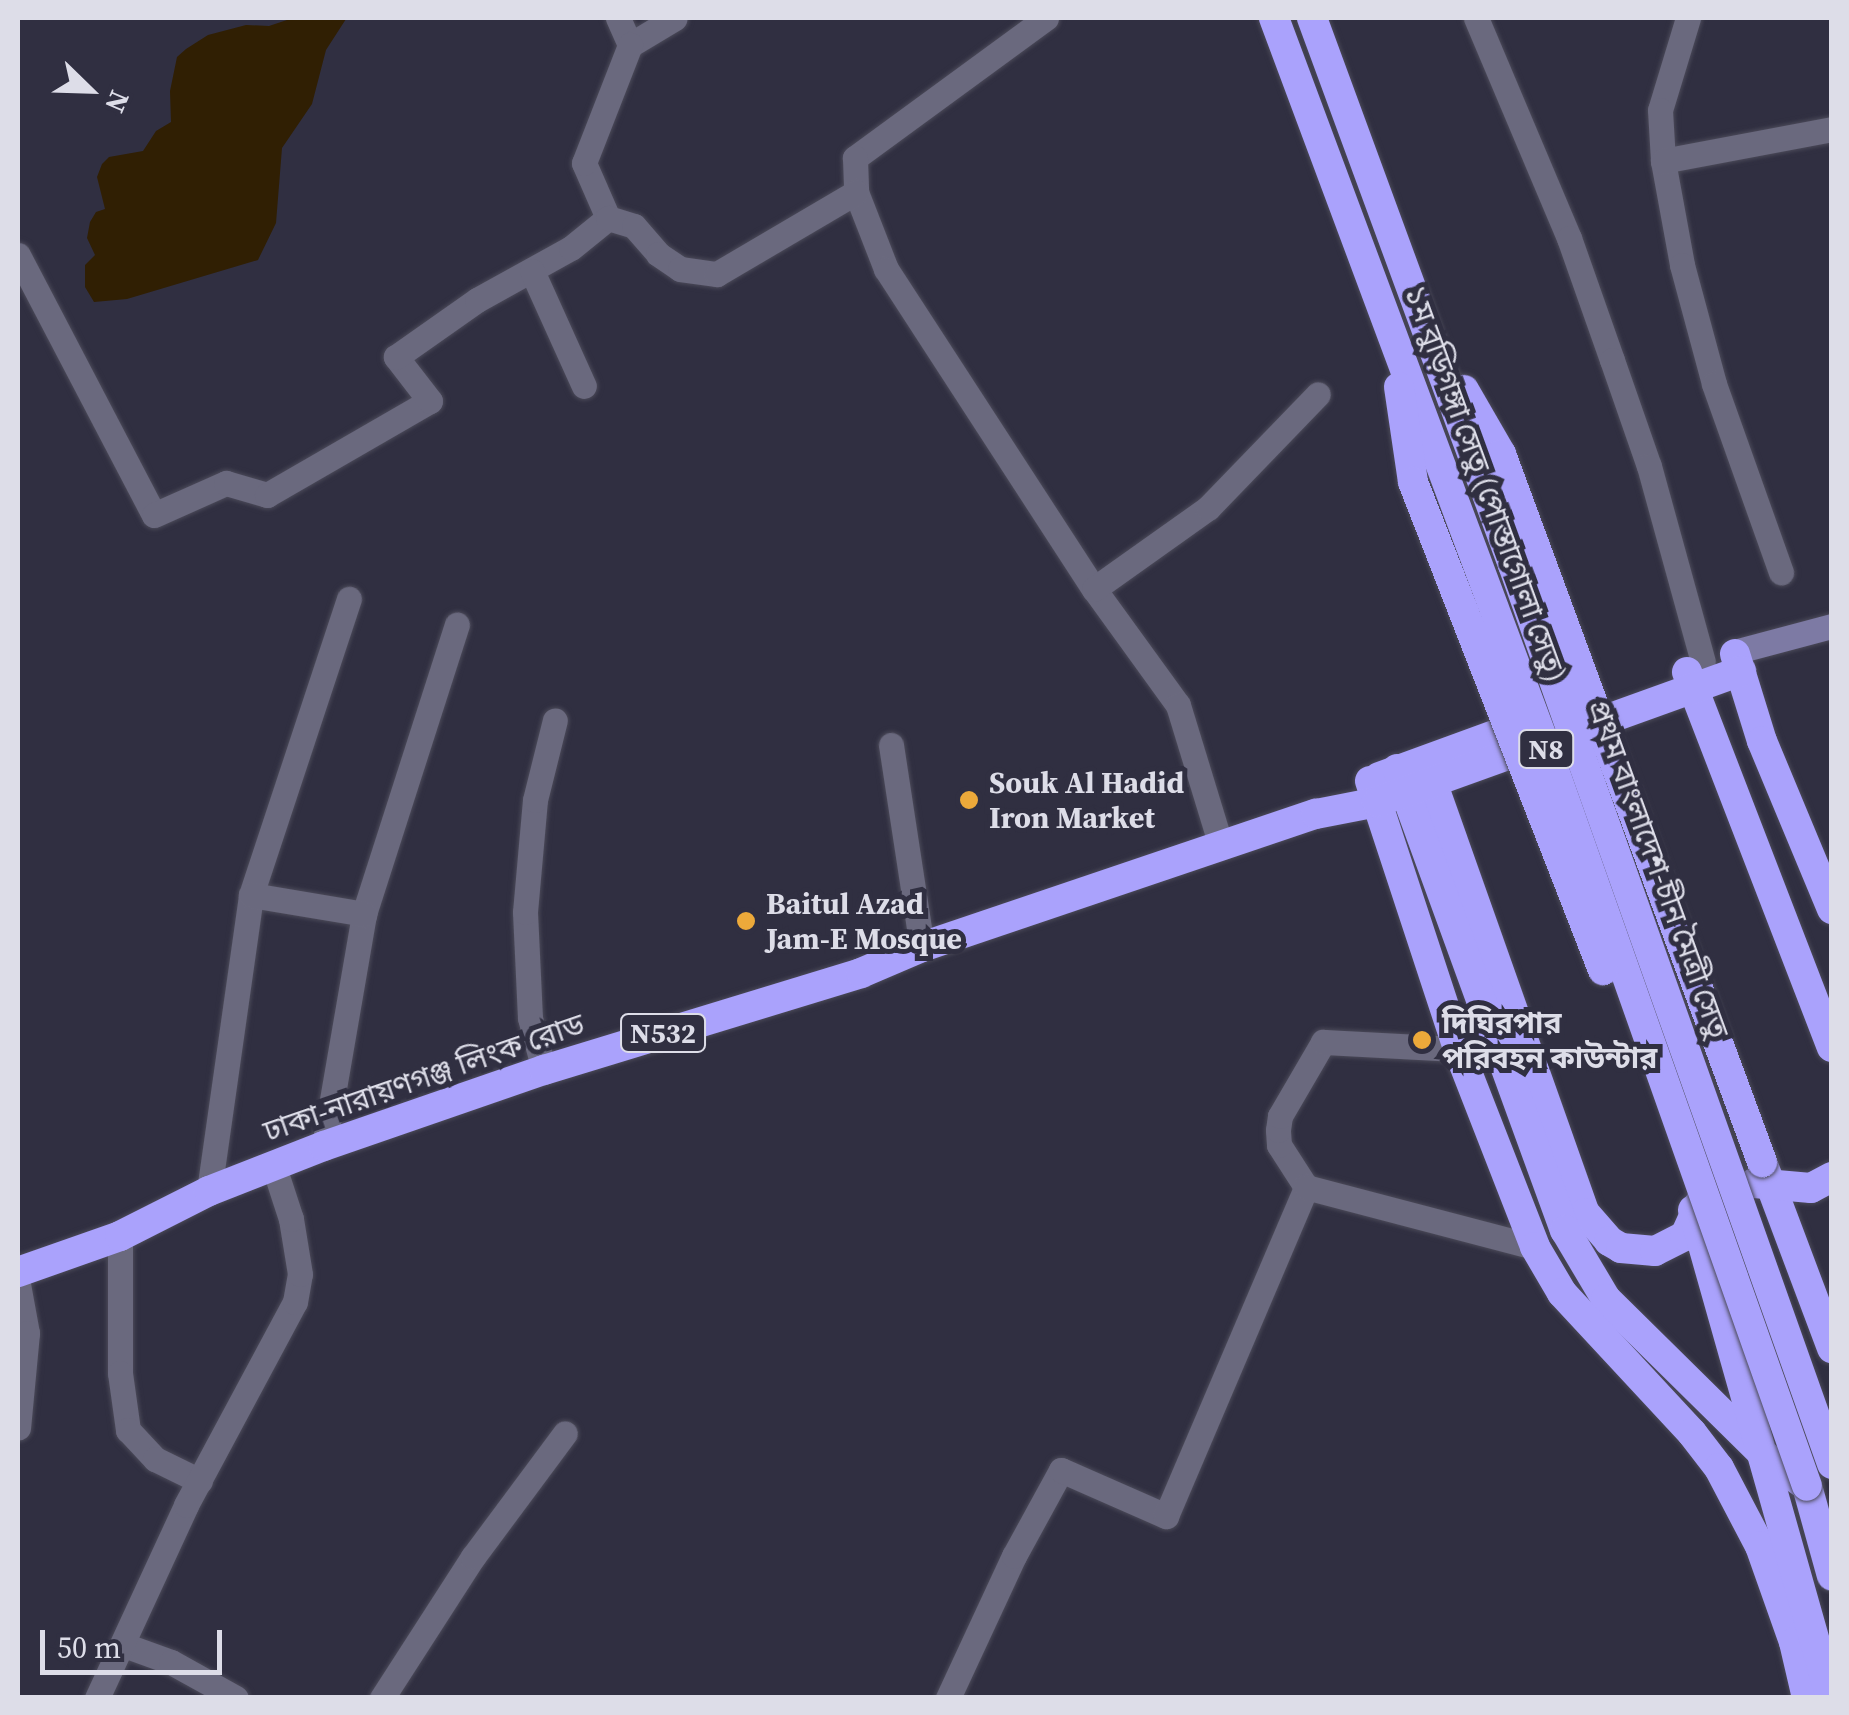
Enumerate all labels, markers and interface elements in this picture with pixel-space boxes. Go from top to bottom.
north arrow [40,40,140,140]
text: N [96,85,139,119]
street label: ১ম বুড়িগঙ্গা সেতু (পোস্তাগোলা সেতু) [1397,281,1573,687]
street label: প্রথম বাংলাদেশ-চীন মৈত্রী সেতু [1580,695,1736,1043]
road number: N8 [1516,726,1576,772]
place label: Souk Al Hadid Iron Market [989,765,1184,836]
marker: Souk Al Hadid Iron Market [958,789,980,811]
place label: Baitul Azad Jam-E Mosque [766,886,962,956]
marker: Baitul Azad Jam-E Mosque [735,910,757,932]
place label: দিঘিরপার পরিবহন কাউন্টার [1442,1005,1657,1076]
street label: ঢাকা-নারায়ণগঞ্জ লিংক রোড [259,1006,589,1150]
road number: N532 [618,1010,708,1056]
marker: দিঘিরপার পরিবহন কাউন্টার [1411,1029,1433,1051]
scale bar [45,1610,228,1672]
text: 50 m [57,1627,121,1668]

